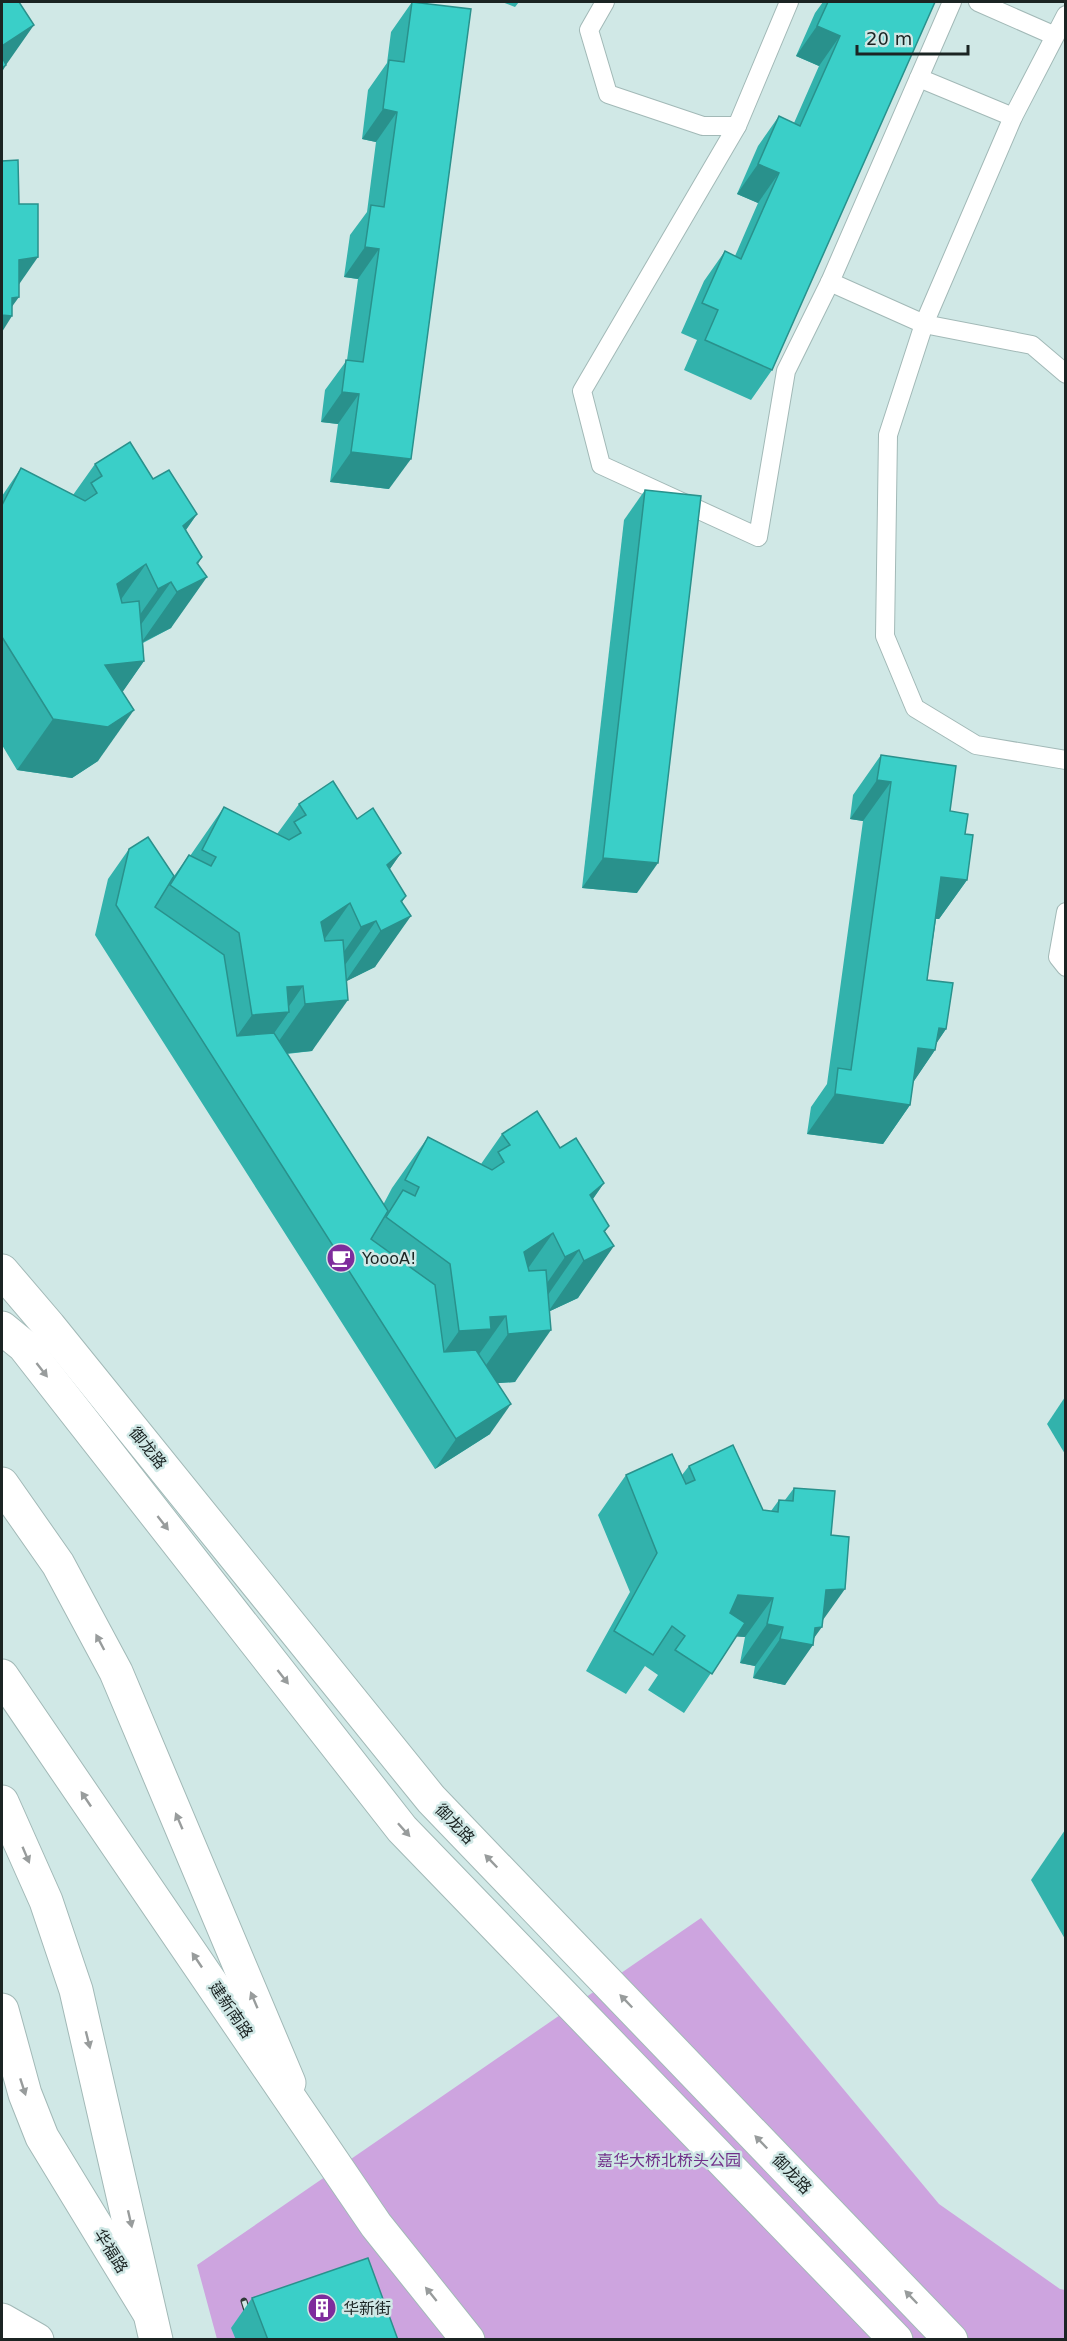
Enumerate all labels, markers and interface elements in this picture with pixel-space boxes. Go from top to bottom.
scale bar [857,18,968,56]
text: 20 m [866,28,912,49]
cafe icon: YoooA! [325,1242,357,1274]
place label: YoooA! [361,1249,416,1268]
one-way arrow [36,1362,48,1377]
street label: 御龙路 [126,1423,170,1473]
one-way arrow [156,1515,169,1531]
one-way arrow [95,1633,105,1650]
one-way arrow [276,1669,288,1684]
one-way arrow [80,1792,92,1808]
street label: 御龙路 [431,1800,479,1848]
one-way arrow [174,1811,184,1829]
one-way arrow [397,1822,410,1838]
one-way arrow [21,1847,31,1865]
one-way arrow [484,1854,498,1868]
one-way arrow [191,1953,203,1969]
street label: 建新南路 [205,1978,257,2042]
one-way arrow [249,1991,259,2009]
one-way arrow [619,1993,633,2008]
one-way arrow [83,2031,93,2049]
one-way arrow [19,2078,28,2096]
one-way arrow [754,2134,768,2149]
street label: 御龙路 [768,2150,816,2198]
park label: 嘉华大桥北桥头公园 [597,2151,741,2170]
one-way arrow [125,2210,135,2228]
street label: 华福路 [90,2226,132,2276]
one-way arrow [425,2287,437,2302]
one-way arrow [904,2291,918,2305]
building icon: 华新街 [306,2292,338,2324]
place label: 华新街 [343,2299,391,2318]

